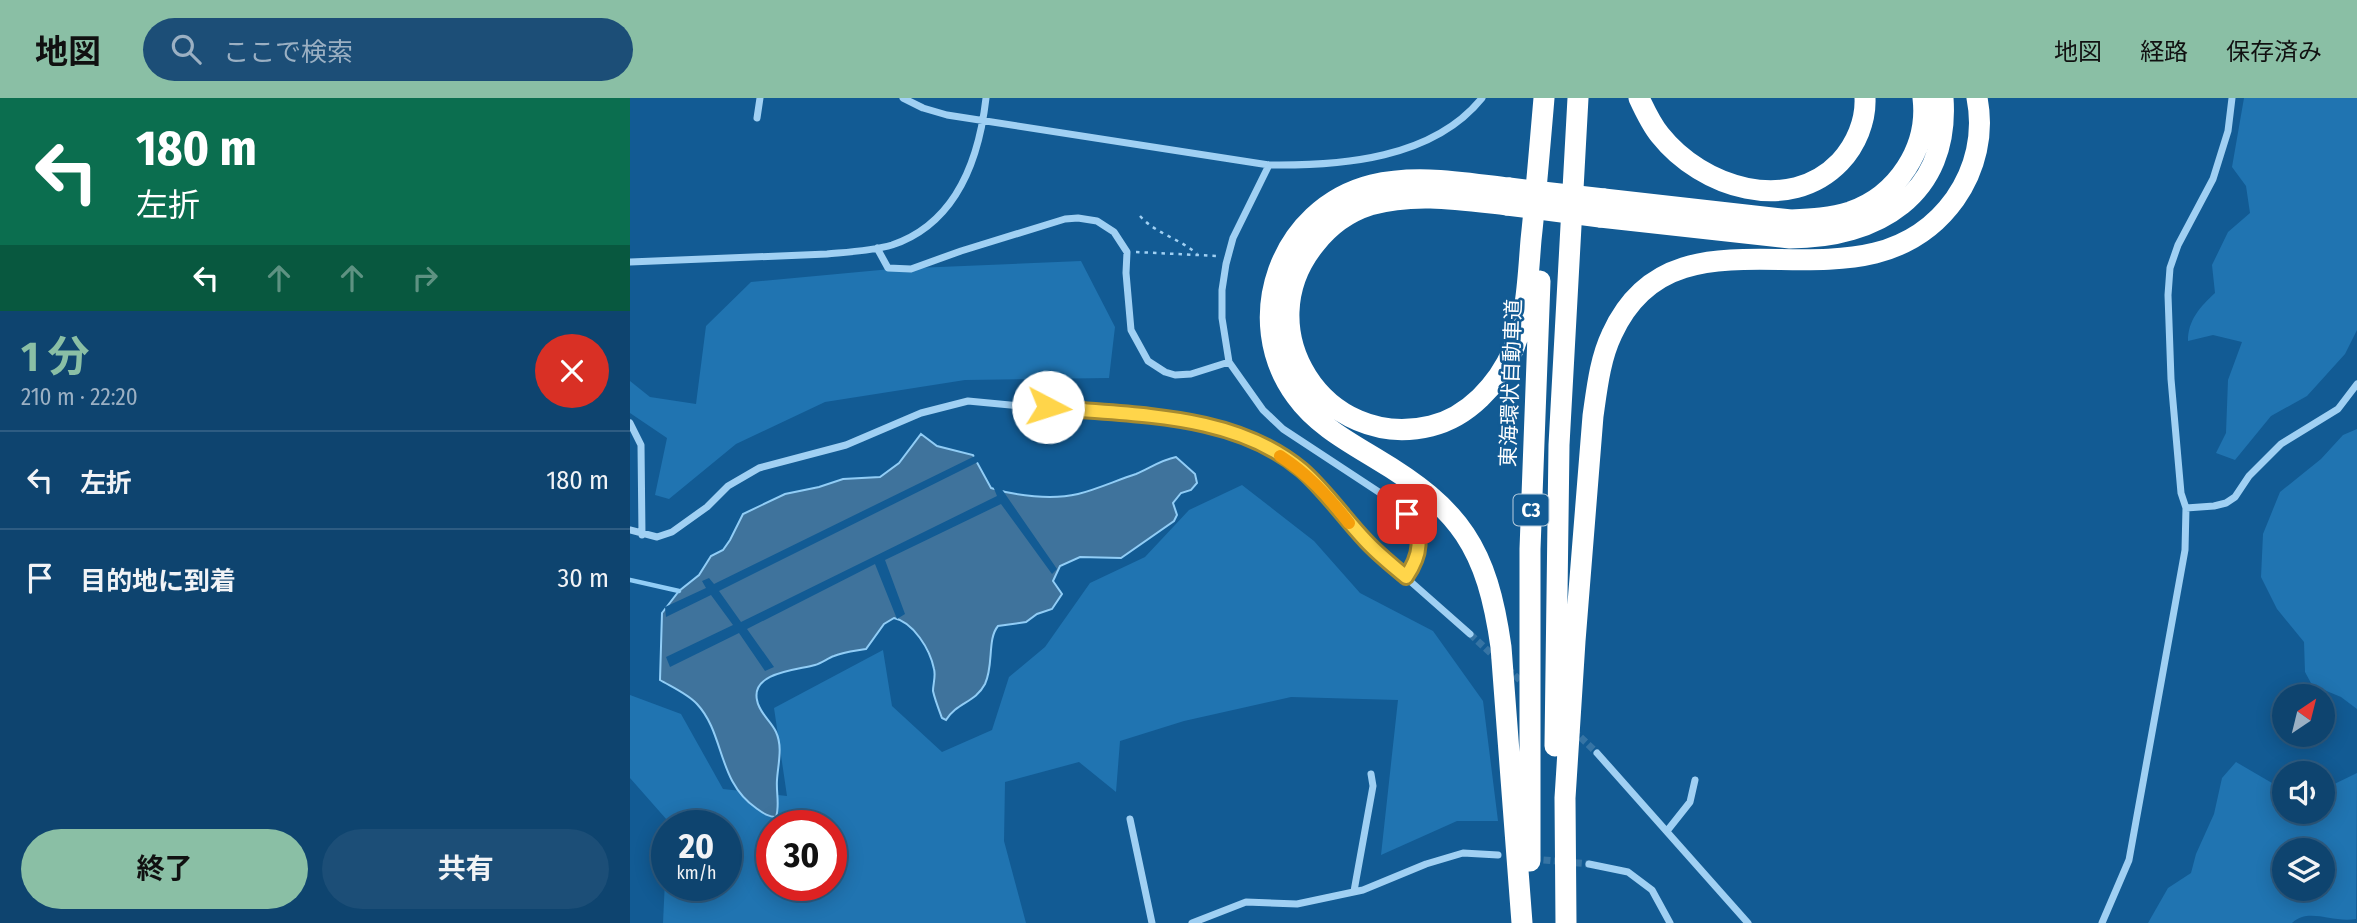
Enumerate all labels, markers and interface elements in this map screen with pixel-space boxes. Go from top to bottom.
search box [143,18,633,81]
icon: search [167,30,205,68]
text: 地図 [35,32,101,72]
text: ここで検索 [223,37,353,68]
text: 地図 [2054,38,2102,66]
text: 経路 [2140,38,2188,66]
text: 保存済み [2226,38,2322,66]
text: 180 m [136,119,257,178]
icon: left [21,126,112,217]
text: 左折 [136,186,200,224]
icon: left [187,259,225,297]
icon: ahead [260,259,298,297]
icon: ahead [333,259,371,297]
icon: right [406,259,444,297]
street label: 東海環状自動車道 [1495,299,1527,467]
text: 1 分 [21,332,90,382]
button: close [535,334,609,408]
position arrow [1011,370,1085,444]
text: 210 m · 22:20 [21,383,138,411]
icon: left [21,461,59,499]
text: 180 m [546,465,609,496]
text: 左折 [80,468,132,499]
pin [1377,484,1437,544]
road number: C3 [1514,494,1548,526]
icon: arrive [1388,495,1426,533]
icon: arrive [21,559,59,597]
text: 30 m [558,563,609,594]
text: 目的地に到着 [80,566,236,597]
north arrow [2272,684,2334,747]
map controls [2272,684,2335,901]
button: sound [2272,761,2335,824]
speed limit sign: 30 [756,810,847,901]
text: 20 [679,825,714,867]
button: 終了 [21,829,308,909]
button: 共有 [322,829,609,909]
button: layers [2272,838,2335,901]
text: km/h [676,862,717,884]

